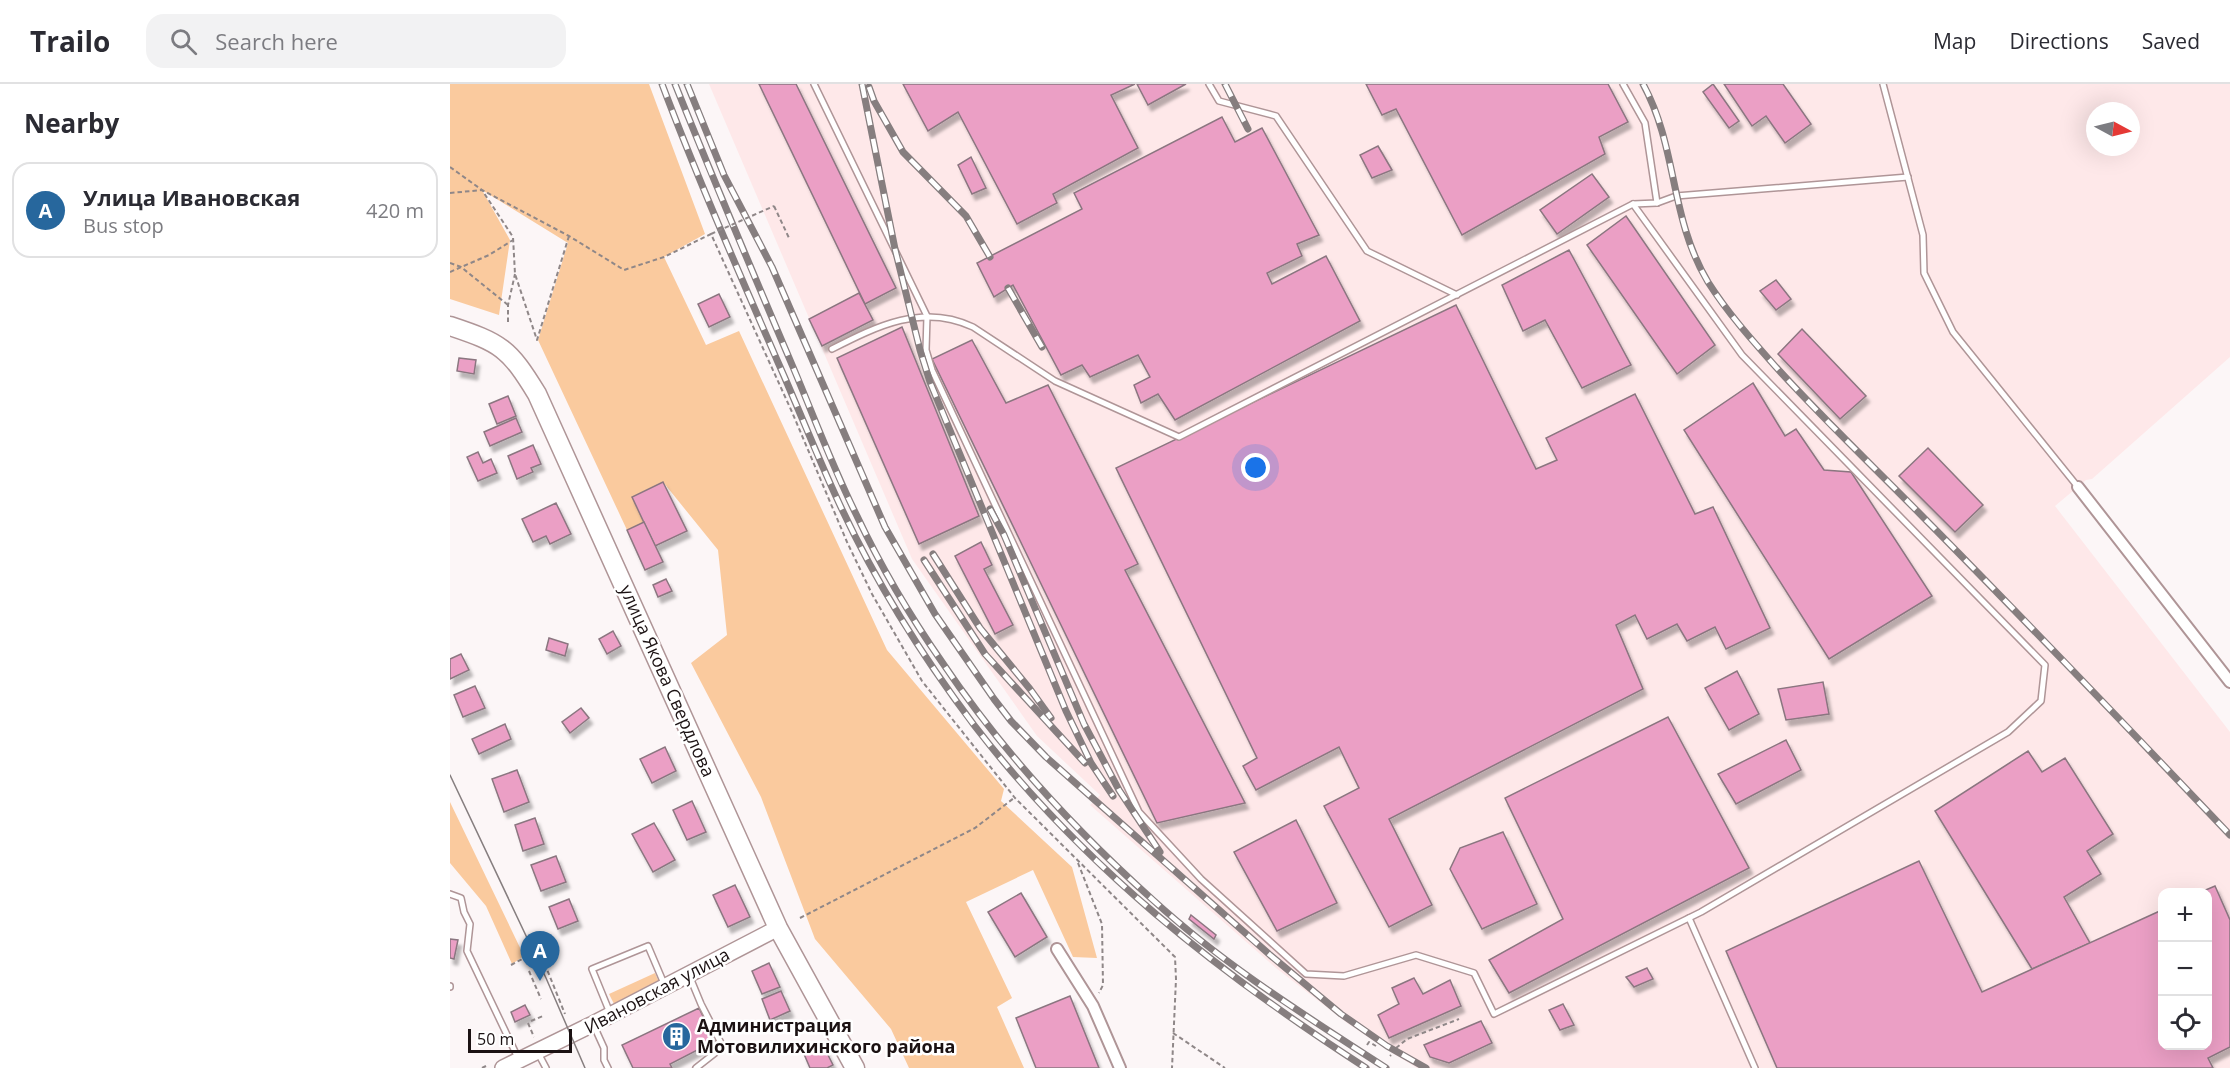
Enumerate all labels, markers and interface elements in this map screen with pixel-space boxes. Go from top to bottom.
search box [146,14,566,68]
text: Trailo [30,22,110,60]
icon: search [167,25,200,58]
text: Search here [215,26,338,56]
text: Map [1933,27,1976,55]
text: Directions [2009,27,2109,55]
text: Saved [2142,27,2200,55]
north arrow [2086,102,2140,156]
text: Nearby [24,105,119,141]
text: Улица Ивановская [83,182,300,212]
text: A [39,197,52,224]
text: 420 m [366,197,424,224]
text: Bus stop [83,212,164,239]
your location [1241,453,1270,482]
street label: улица Якова Свердлова [615,581,721,780]
map controls [2158,888,2212,1050]
button: + [2158,888,2212,942]
pin: A [520,932,560,981]
street label: Ивановская улица [580,942,733,1039]
button: − [2158,942,2212,996]
button: locate [2158,996,2212,1050]
place label: Администрация Мотовилихинского района [697,1013,956,1058]
building icon: Администрация Мотовилихинского района [660,1020,692,1052]
scale bar [468,1026,572,1054]
text: 50 m [477,1028,514,1050]

